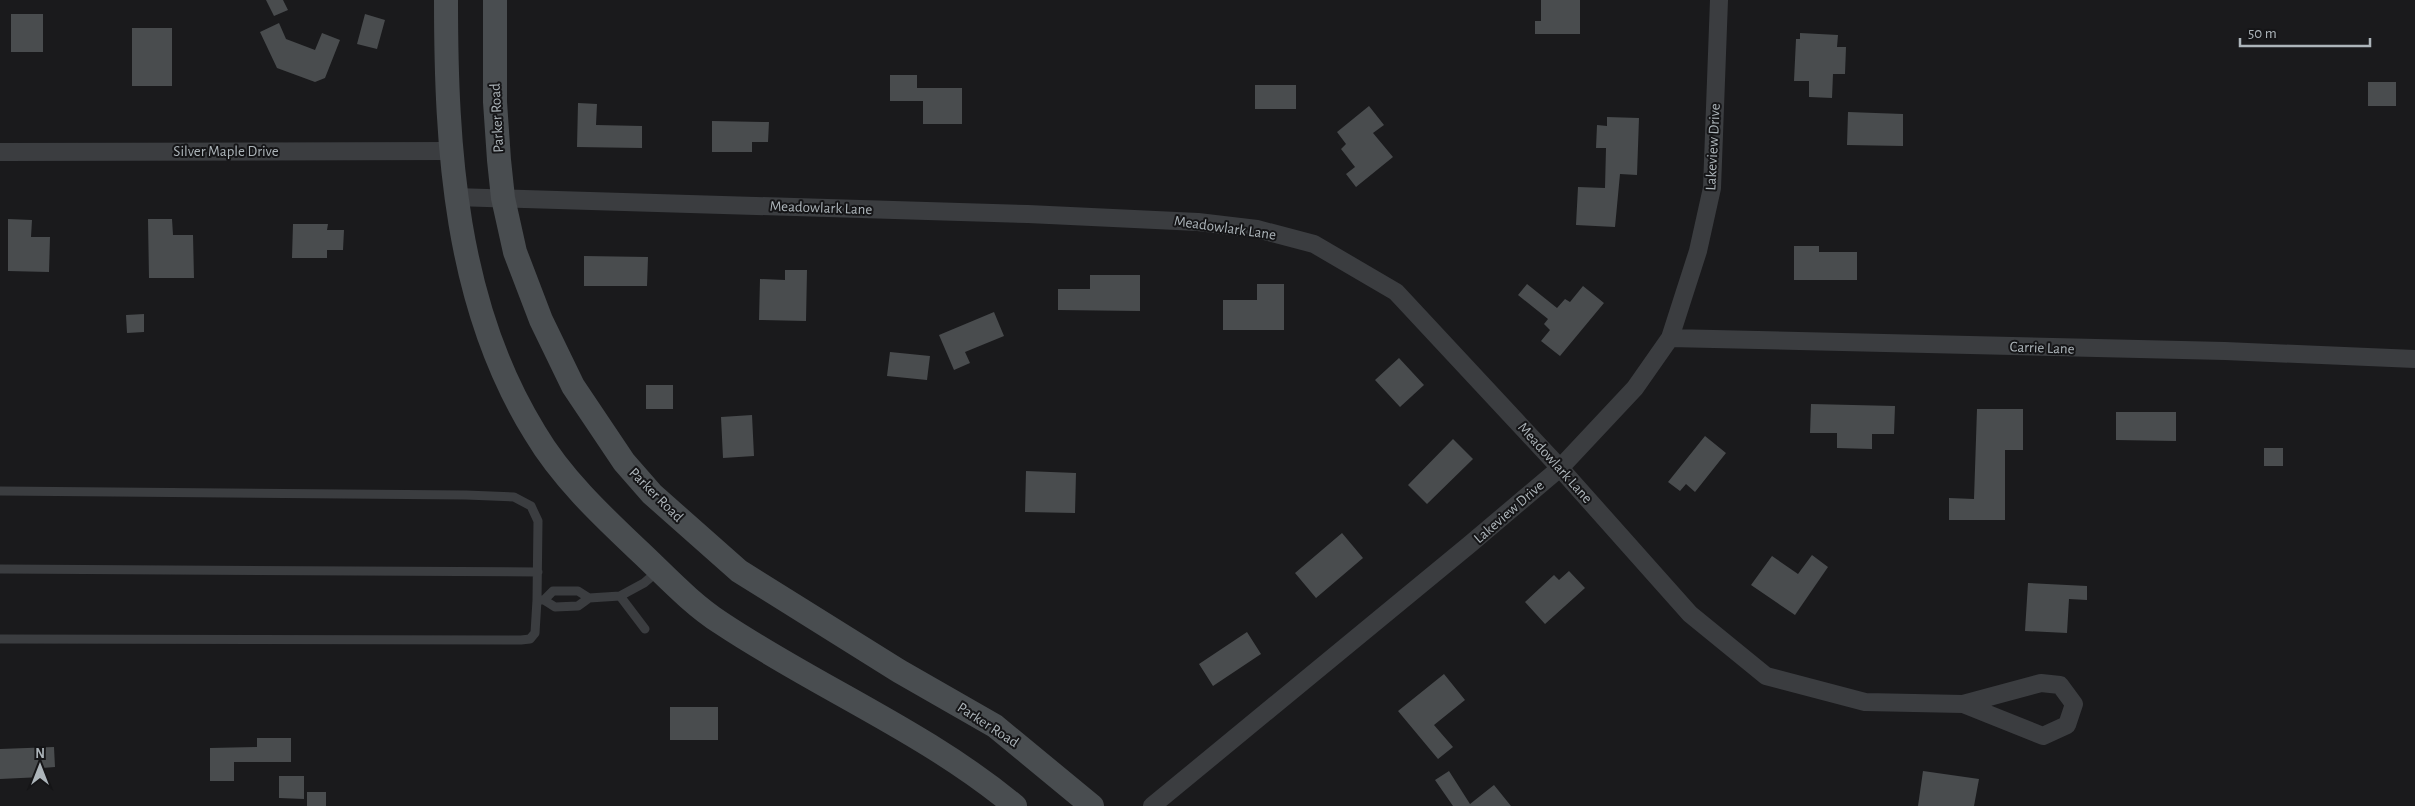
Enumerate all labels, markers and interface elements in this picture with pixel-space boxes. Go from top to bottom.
scale bar [2240,15,2370,47]
text: 50 m [2248,26,2277,41]
street label: Parker Road [488,83,506,153]
street label: Lakeview Drive [1703,103,1723,191]
street label: Silver Maple Drive [173,144,279,159]
street label: Meadowlark Lane [769,199,873,217]
street label: Meadowlark Lane [1173,213,1277,243]
street label: Carrie Lane [2009,339,2075,357]
street label: Meadowlark Lane [1515,420,1595,506]
street label: Parker Road [626,465,686,525]
street label: Lakeview Drive [1471,478,1547,546]
street label: Parker Road [955,700,1022,750]
north arrow [15,741,65,791]
text: N [35,747,45,761]

